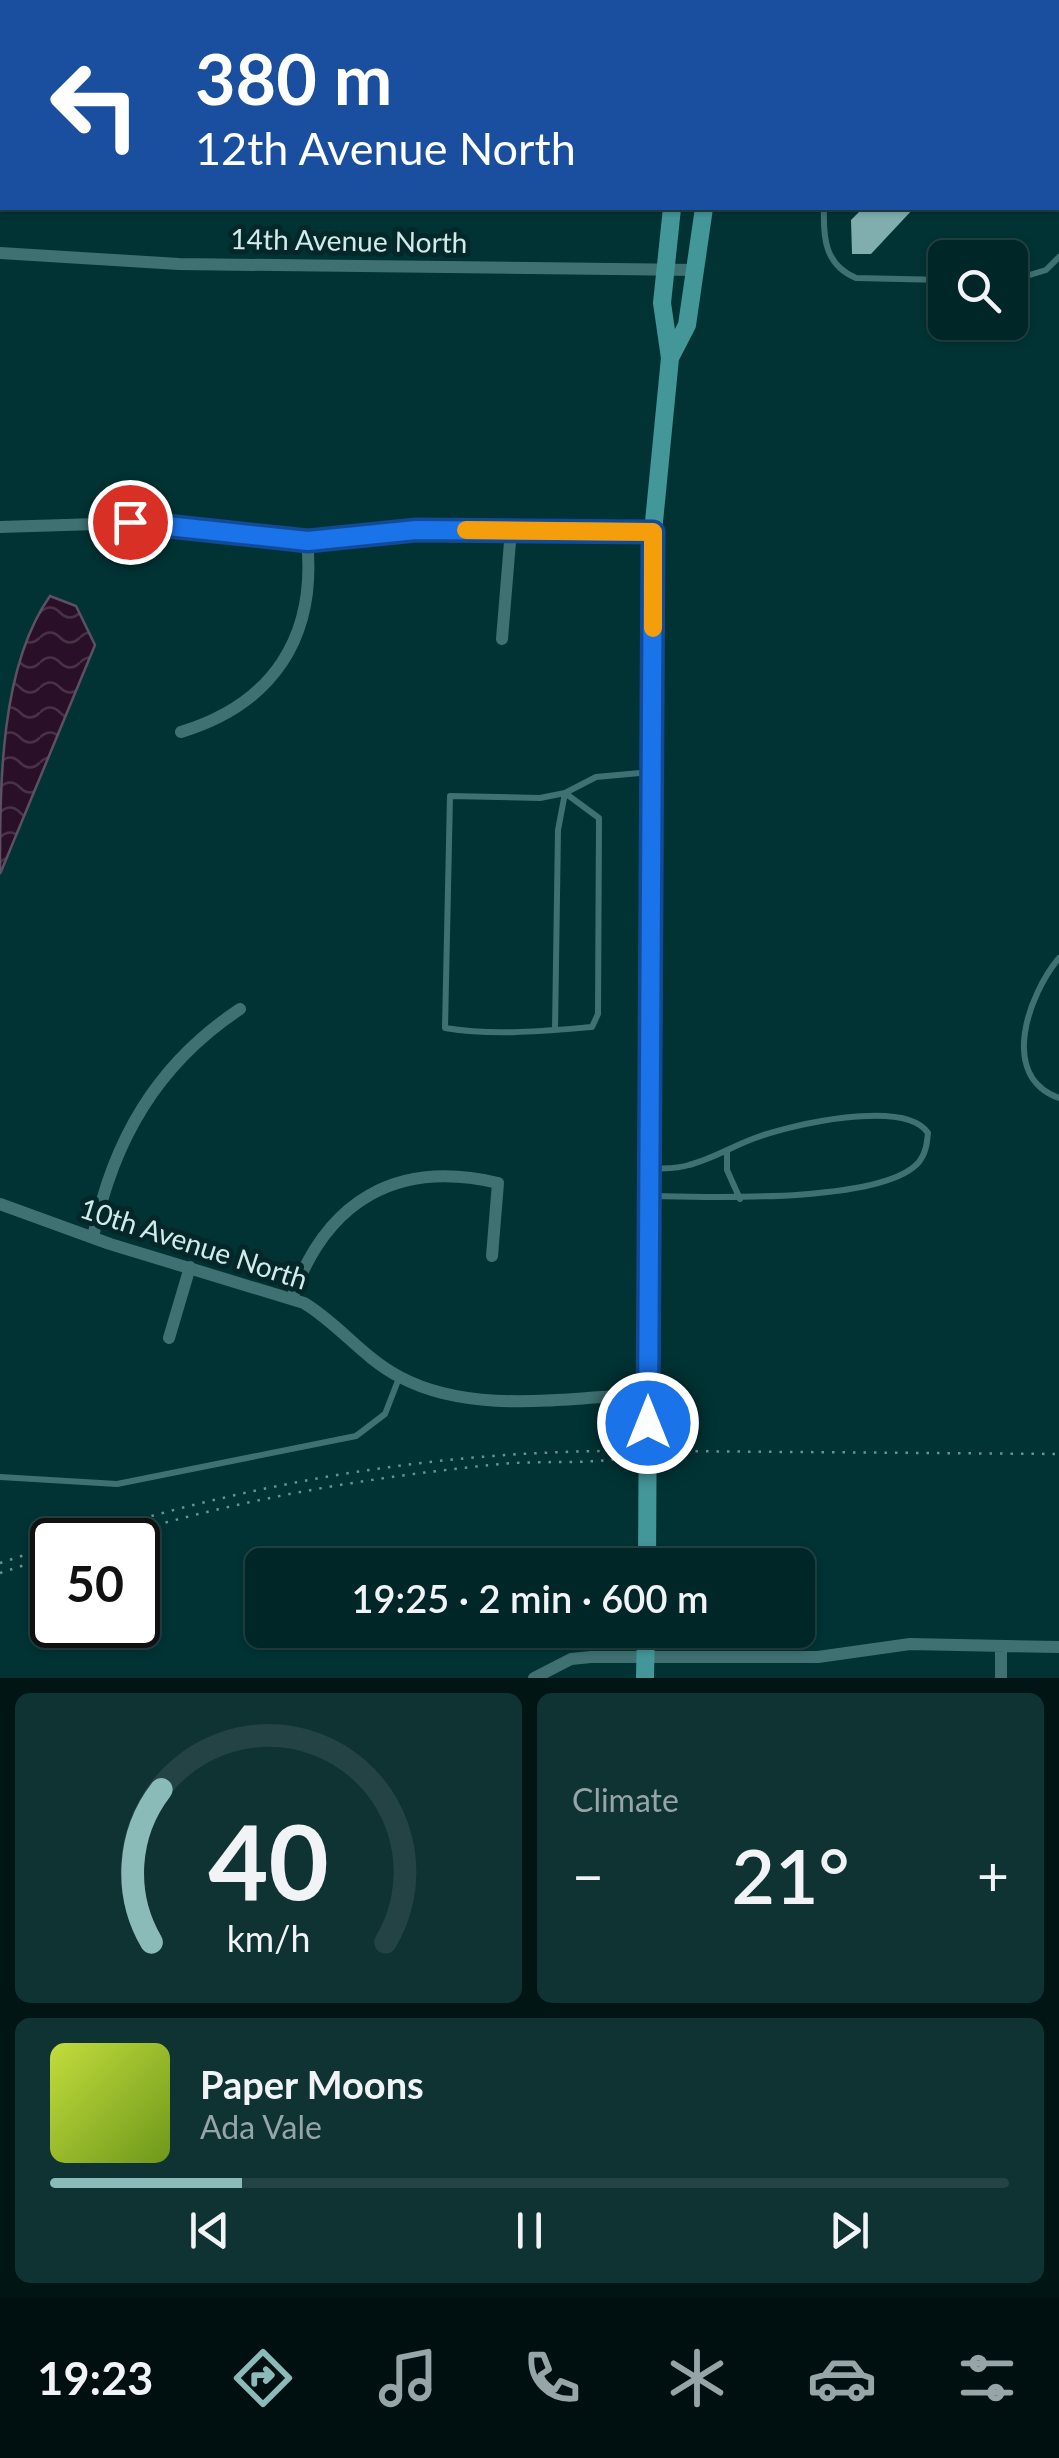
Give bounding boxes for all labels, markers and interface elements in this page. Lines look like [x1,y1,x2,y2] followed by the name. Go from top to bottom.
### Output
[195,36,392,120] text: 380 m
[30,40,160,170] icon: left
[195,121,576,175] text: 12th Avenue North
[230,221,468,259] street label: 14th Avenue North
[928,240,1028,340] map controls
[928,240,1028,340] button: search
[88,480,173,565] pin
[103,495,158,550] icon: arrive
[76,1190,312,1296] street label: 10th Avenue North
[596,1371,700,1475] position arrow
[30,1518,160,1648] speed limit sign: 50
[352,1575,708,1621] text: 19:25 · 2 min · 600 m
[572,1780,679,1819] text: Climate
[208,1797,329,1922] text: 40
[731,1830,850,1920] text: 21°
[572,1842,604,1908] text: −
[977,1842,1009,1908] text: +
[227,1917,310,1960] text: km/h
[200,2061,424,2107] text: Paper Moons
[200,2107,322,2146] text: Ada Vale
[182,2203,237,2258] icon: previous
[502,2203,557,2258] icon: pause
[822,2203,877,2258] icon: next
[228,2343,298,2413] icon: directions
[373,2343,443,2413] icon: music
[517,2343,587,2413] icon: phone
[662,2343,732,2413] icon: climate
[807,2343,877,2413] icon: car
[952,2343,1022,2413] icon: filters
[37,2351,153,2405] text: 19:23

